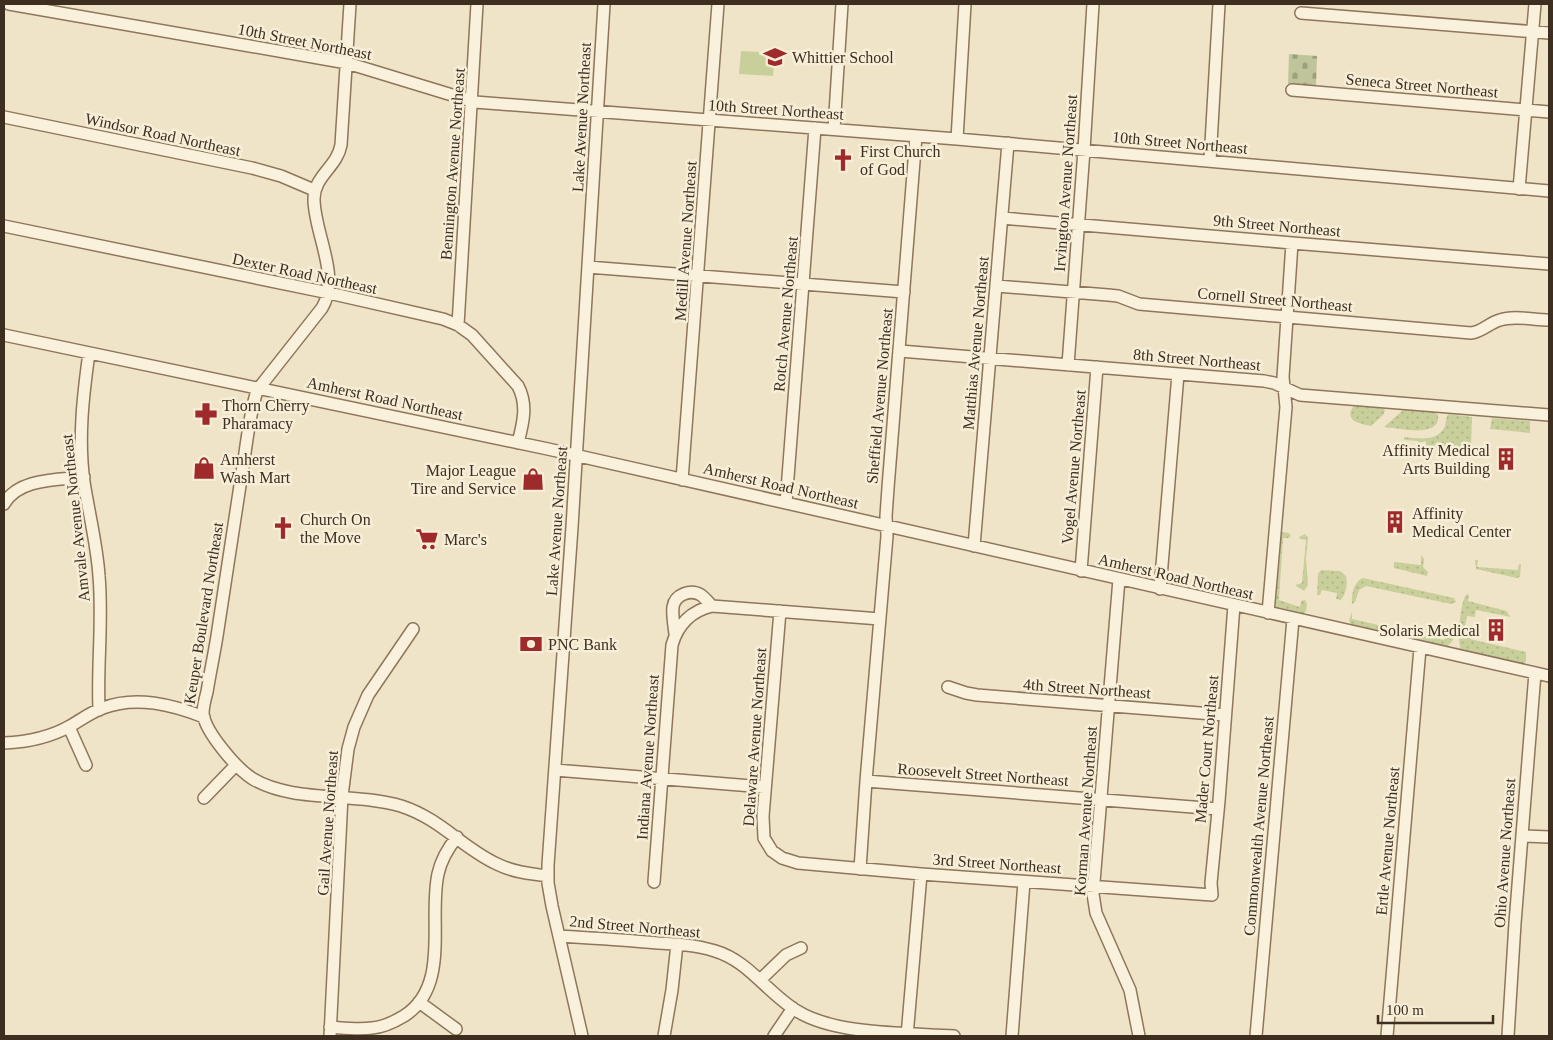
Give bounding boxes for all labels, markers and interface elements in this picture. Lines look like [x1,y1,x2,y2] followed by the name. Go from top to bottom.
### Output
[237,20,374,63] street label: 10th Street Northeast
[569,41,594,192] street label: Lake Avenue Northeast
[762,44,788,70] school or university icon: Whittier School
[792,49,894,66] place label: Whittier School
[437,67,469,261] street label: Bennington Avenue Northeast
[1345,70,1499,101] street label: Seneca Street Northeast
[1051,93,1081,272] street label: Irvington Avenue Northeast
[708,96,845,123] street label: 10th Street Northeast
[84,110,243,159] street label: Windsor Road Northeast
[1111,128,1249,157] street label: 10th Street Northeast
[860,143,940,178] place label: First Church of God
[830,147,856,173] church icon: First Church of God
[671,160,700,322] street label: Medill Avenue Northeast
[1212,211,1342,240] street label: 9th Street Northeast
[770,235,801,393] street label: Rotch Avenue Northeast
[231,250,379,297] street label: Dexter Road Northeast
[959,255,992,430] street label: Matthias Avenue Northeast
[1197,284,1354,315] street label: Cornell Street Northeast
[863,307,896,485] street label: Sheffield Avenue Northeast
[1132,345,1262,374] street label: 8th Street Northeast
[305,374,465,423] street label: Amherst Road Northeast
[1058,389,1090,545] street label: Vogel Avenue Northeast
[222,397,310,433] place label: Thorn Cherry Pharamacy
[193,401,219,427] pharmacy icon: Thorn Cherry Pharamacy
[58,433,93,603] street label: Amvale Avenue Northeast
[1382,442,1491,478] place label: Affinity Medical Arts Building
[543,445,570,596] street label: Lake Avenue Northeast
[1493,446,1519,472] building icon: Affinity Medical Arts Building
[220,451,291,486] place label: Amherst Wash Mart
[191,455,217,481] shop icon: Amherst Wash Mart
[701,459,861,512] street label: Amherst Road Northeast
[411,462,516,497] place label: Major League Tire and Service
[520,466,546,492] shop icon: Major League Tire and Service
[1412,505,1512,540] place label: Affinity Medical Center
[1382,509,1408,535] building icon: Affinity Medical Center
[300,511,371,546] place label: Church On the Move
[270,515,296,541] church icon: Church On the Move
[181,520,227,705] street label: Keuper Boulevard Northeast
[414,526,440,552] supermarket icon: Marc's
[444,531,487,548] place label: Marc's
[1096,550,1256,603] street label: Amherst Road Northeast
[1483,617,1509,643] building icon: Solaris Medical
[1379,622,1481,639] place label: Solaris Medical
[518,631,544,657] bank icon: PNC Bank
[548,636,617,653] place label: PNC Bank
[740,647,769,827] street label: Delaware Avenue Northeast
[633,673,662,840] street label: Indiana Avenue Northeast
[1192,674,1221,824] street label: Mader Court Northeast
[1023,676,1152,701] street label: 4th Street Northeast
[1240,715,1277,936] street label: Commonwealth Avenue Northeast
[1071,725,1100,897] street label: Korman Avenue Northeast
[314,749,341,896] street label: Gail Avenue Northeast
[897,760,1070,789] street label: Roosevelt Street Northeast
[1373,766,1403,916] street label: Ertle Avenue Northeast
[1491,777,1518,928] street label: Ohio Avenue Northeast
[932,851,1062,877] street label: 3rd Street Northeast
[569,912,702,941] street label: 2nd Street Northeast
[1378,992,1493,1024] scale bar
[1386,1002,1424,1018] text: 100 m

